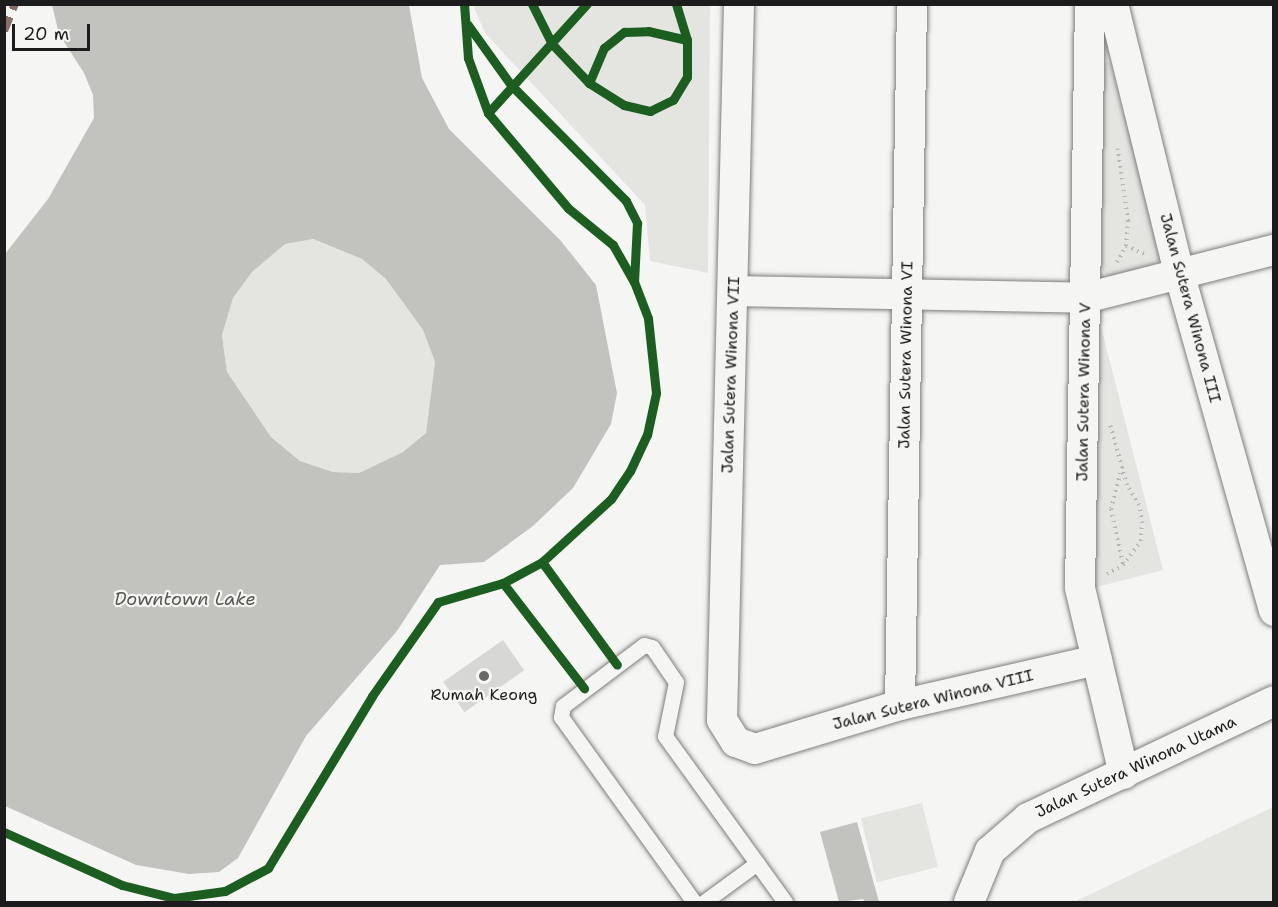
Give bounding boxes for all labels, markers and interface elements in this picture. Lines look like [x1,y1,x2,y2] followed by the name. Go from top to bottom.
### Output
[15,12,93,50] scale bar
[23,22,69,46] text: 20 m
[1155,211,1225,405] street label: Jalan Sutera Winona III
[895,261,917,449] street label: Jalan Sutera Winona VI
[718,276,744,474] street label: Jalan Sutera Winona VII
[1073,302,1095,482] street label: Jalan Sutera Winona V
[114,588,256,610] water label: Downtown Lake
[831,666,1035,734] street label: Jalan Sutera Winona VIII
[477,669,491,683] marker: Rumah Keong
[431,685,537,705] place label: Rumah Keong
[1033,712,1239,822] street label: Jalan Sutera Winona Utama

